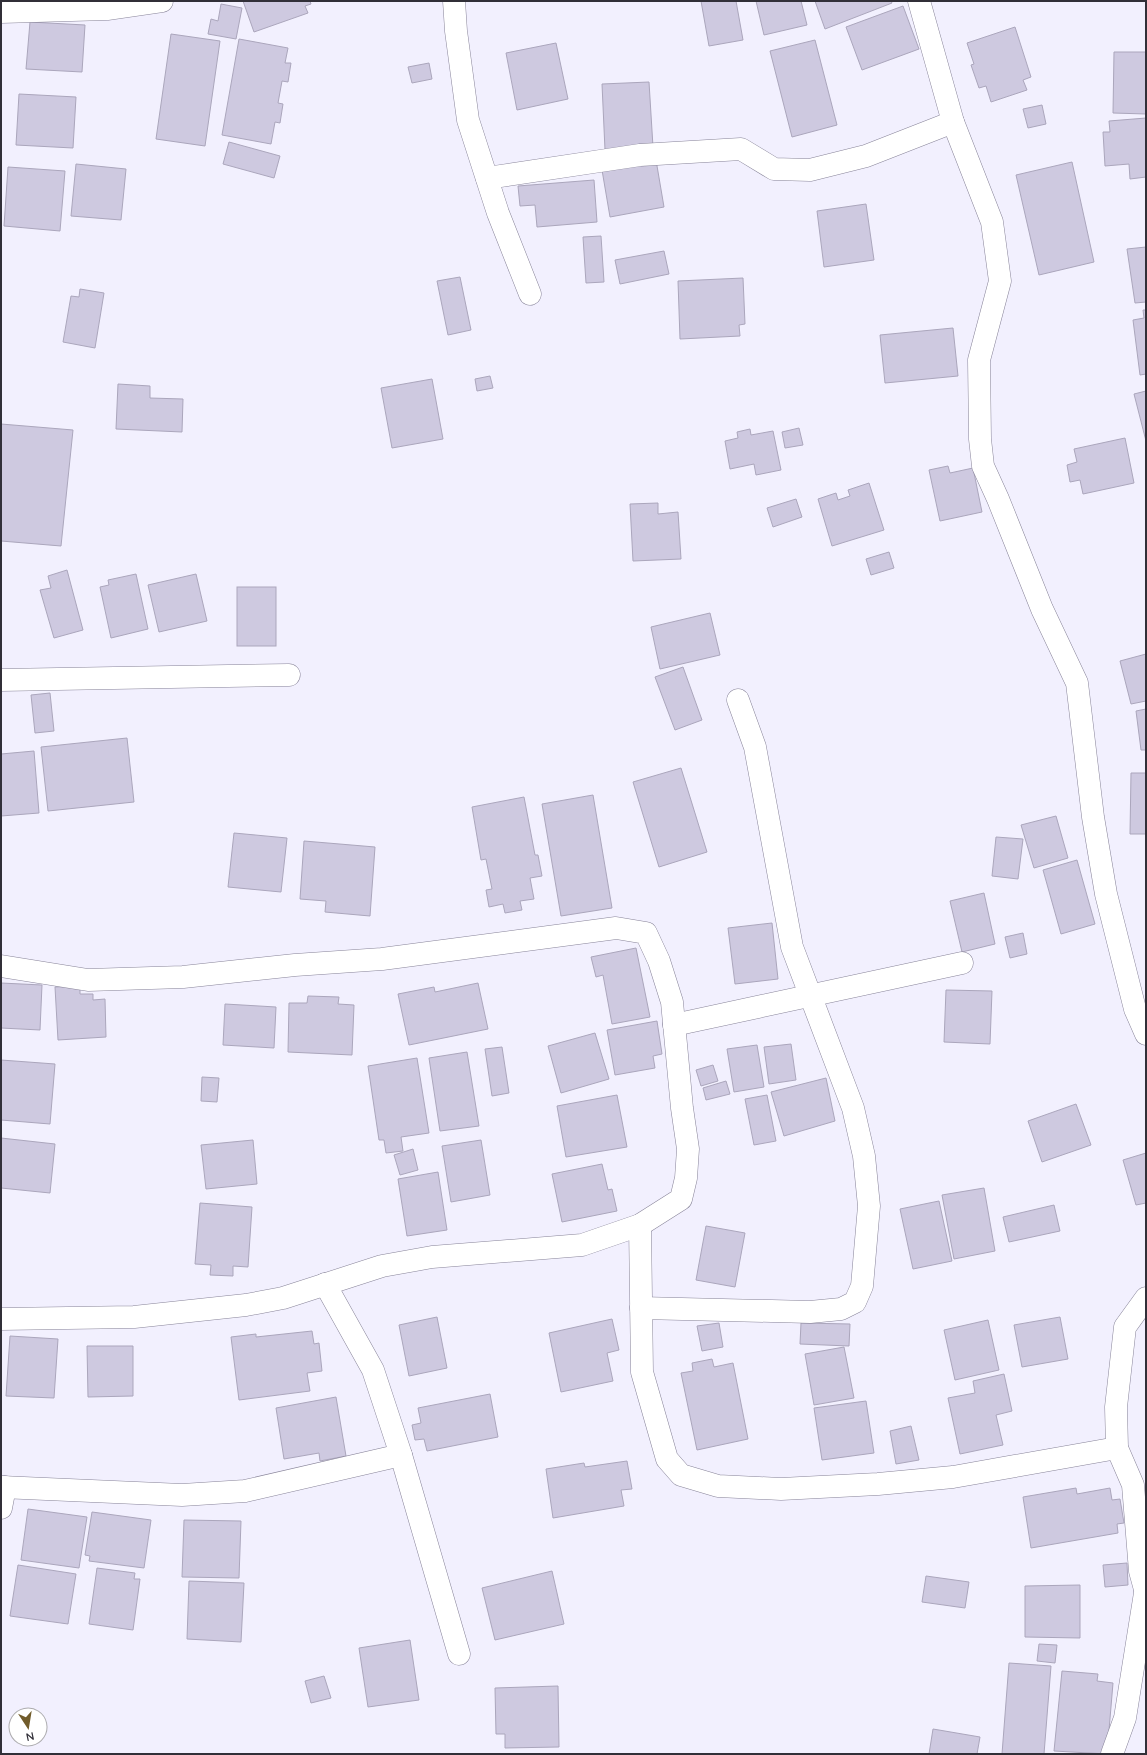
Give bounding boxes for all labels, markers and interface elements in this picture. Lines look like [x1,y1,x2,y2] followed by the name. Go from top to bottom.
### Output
[8,1707,48,1747] north arrow
[25,1729,35,1744] text: N

